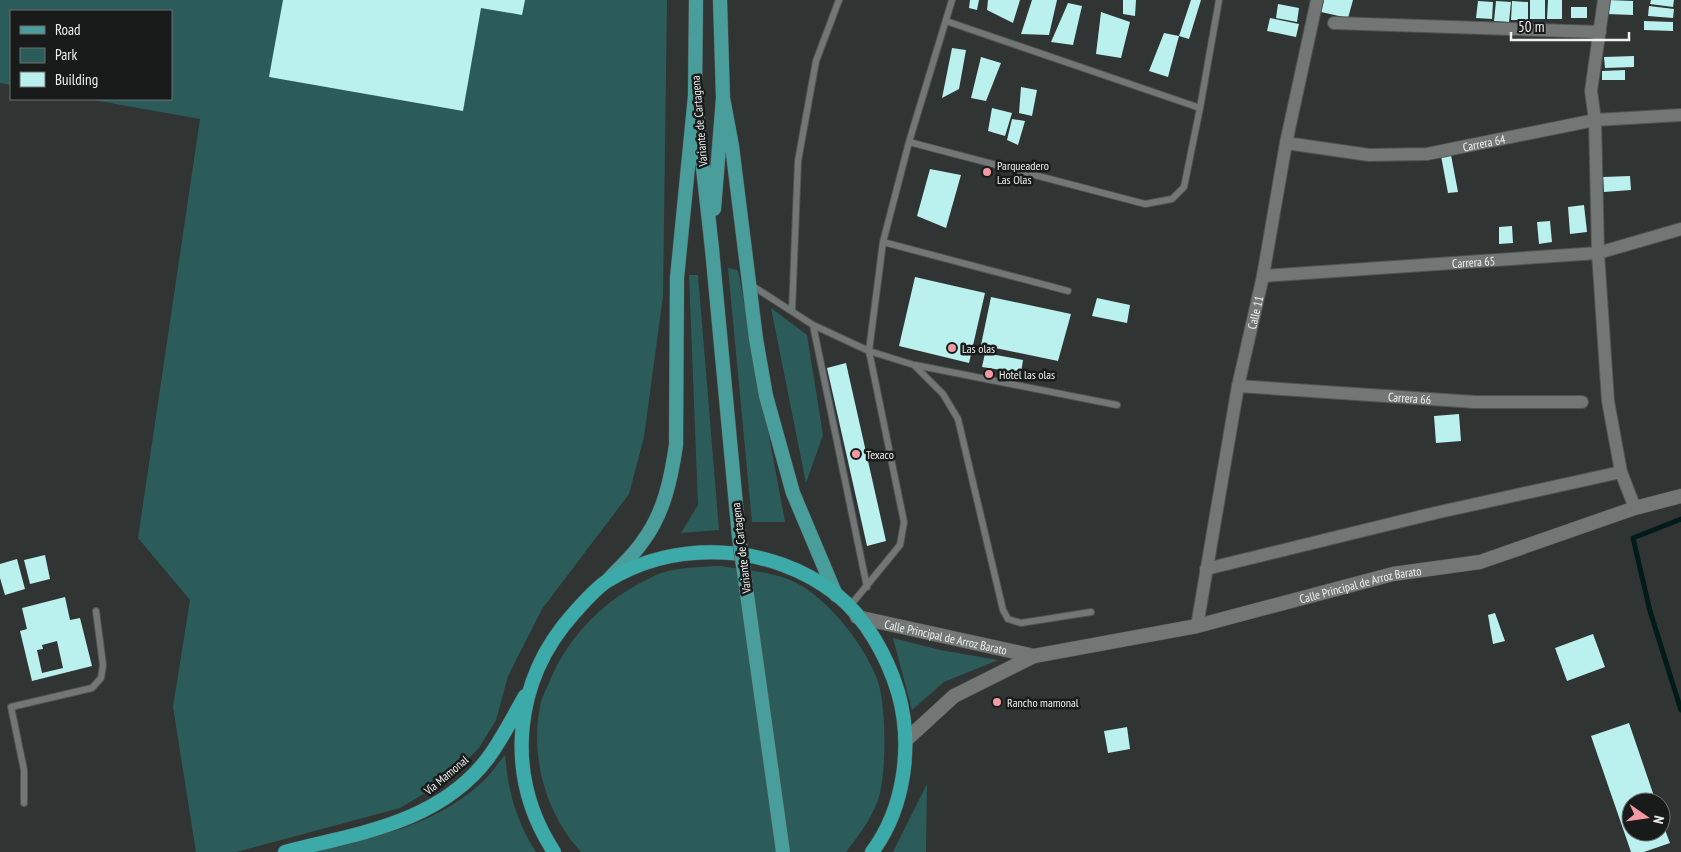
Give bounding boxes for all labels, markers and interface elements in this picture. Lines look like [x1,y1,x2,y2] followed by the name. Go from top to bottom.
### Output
[10,10,172,100] legend
[1511,10,1628,42] scale bar
[1518,17,1544,36] text: 50 m
[55,20,81,39] text: Road
[55,45,77,64] text: Park
[55,70,98,89] text: Building
[688,75,711,168] street label: Variante de Cartagena
[1461,131,1507,154] street label: Carrera 64
[997,158,1049,187] place label: Parqueadero Las Olas
[981,166,993,178] marker: Parqueadero Las Olas
[1451,253,1496,271] street label: Carrera 65
[1244,294,1266,331] street label: Calle 11
[962,341,995,356] place label: Las olas
[946,342,958,354] marker: Las olas
[999,367,1055,382] place label: Hotel las olas
[983,368,995,380] marker: Hotel las olas
[1388,389,1432,407] street label: Carrera 66
[866,447,894,462] place label: Texaco
[850,448,862,460] marker: Texaco
[728,502,754,595] street label: Variante de Cartagena
[1298,563,1422,606] street label: Calle Principal de Arroz Barato
[883,616,1009,657] street label: Calle Principal de Arroz Barato
[1007,695,1079,710] place label: Rancho mamonal
[991,696,1003,708] marker: Rancho mamonal
[420,752,471,799] street label: Vía Mamonal
[1621,792,1671,842] north arrow
[1649,814,1668,826] text: N

